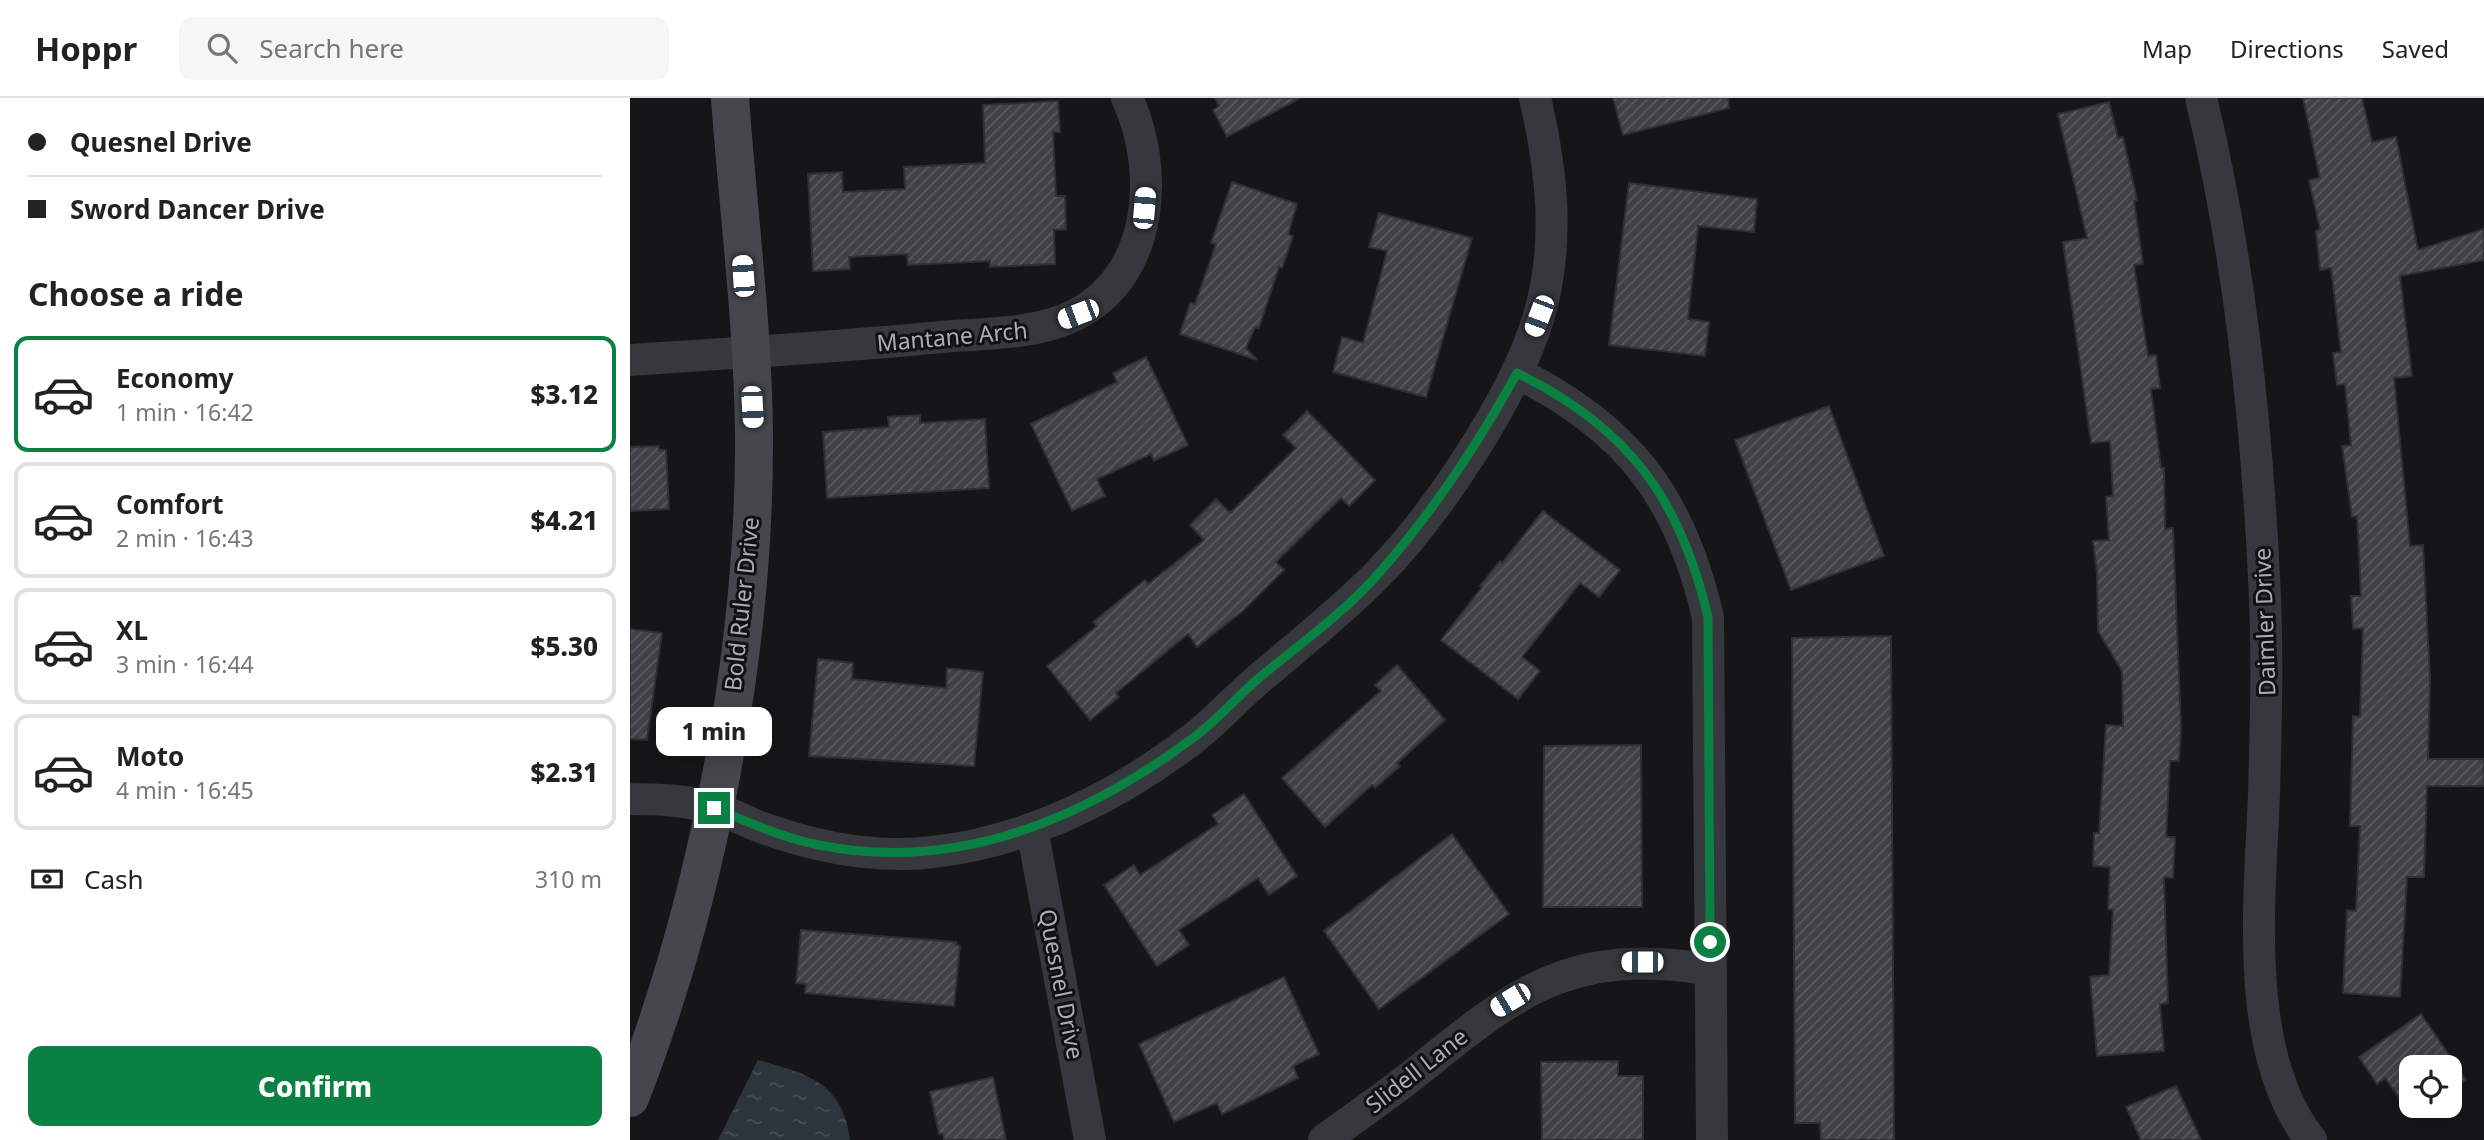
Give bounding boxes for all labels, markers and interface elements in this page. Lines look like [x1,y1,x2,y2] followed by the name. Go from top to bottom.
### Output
[179,17,669,80] search box
[35,26,137,71] text: Hoppr
[203,29,241,67] icon: search
[259,30,404,66] text: Search here
[2142,32,2192,65] text: Map
[2230,32,2344,65] text: Directions
[2382,32,2449,65] text: Saved
[70,124,252,160] text: Quesnel Drive
[1132,186,1157,230] car
[70,191,325,227] text: Sword Dancer Drive
[732,254,755,298] car
[28,272,244,315] text: Choose a ride
[1522,293,1557,339] car
[1055,297,1102,331] car
[875,313,1029,359] street label: Mantane Arch
[116,360,234,396] text: Economy
[32,363,95,426] icon: car
[531,376,598,412] text: $3.12
[741,385,764,429] car
[116,396,254,428] text: 1 min · 16:42
[116,486,224,522] text: Comfort
[32,489,95,552] icon: car
[531,502,598,538] text: $4.21
[716,515,766,693] street label: Bold Ruler Drive
[116,522,254,554] text: 2 min · 16:43
[2245,547,2283,697] street label: Daimler Drive
[116,612,148,648] text: XL
[32,615,95,678] icon: car
[531,628,598,664] text: $5.30
[116,648,254,680] text: 3 min · 16:44
[656,706,772,756] callout: 1 min
[682,715,746,747] text: 1 min
[116,738,184,774] text: Moto
[32,741,95,804] icon: car
[531,754,598,790] text: $2.31
[116,774,254,806] text: 4 min · 16:45
[698,792,730,824] route end
[28,860,66,898] icon: cash
[84,861,144,897] text: Cash
[535,863,602,895] text: 310 m
[1032,906,1092,1062] street label: Quesnel Drive
[1694,926,1726,958] route start
[1622,952,1664,973] car
[1487,980,1534,1020] car
[1358,1020,1474,1120] street label: Slidell Lane
[28,1046,602,1126] button: Confirm
[2399,1055,2462,1118] map controls
[2399,1055,2462,1118] button: locate

